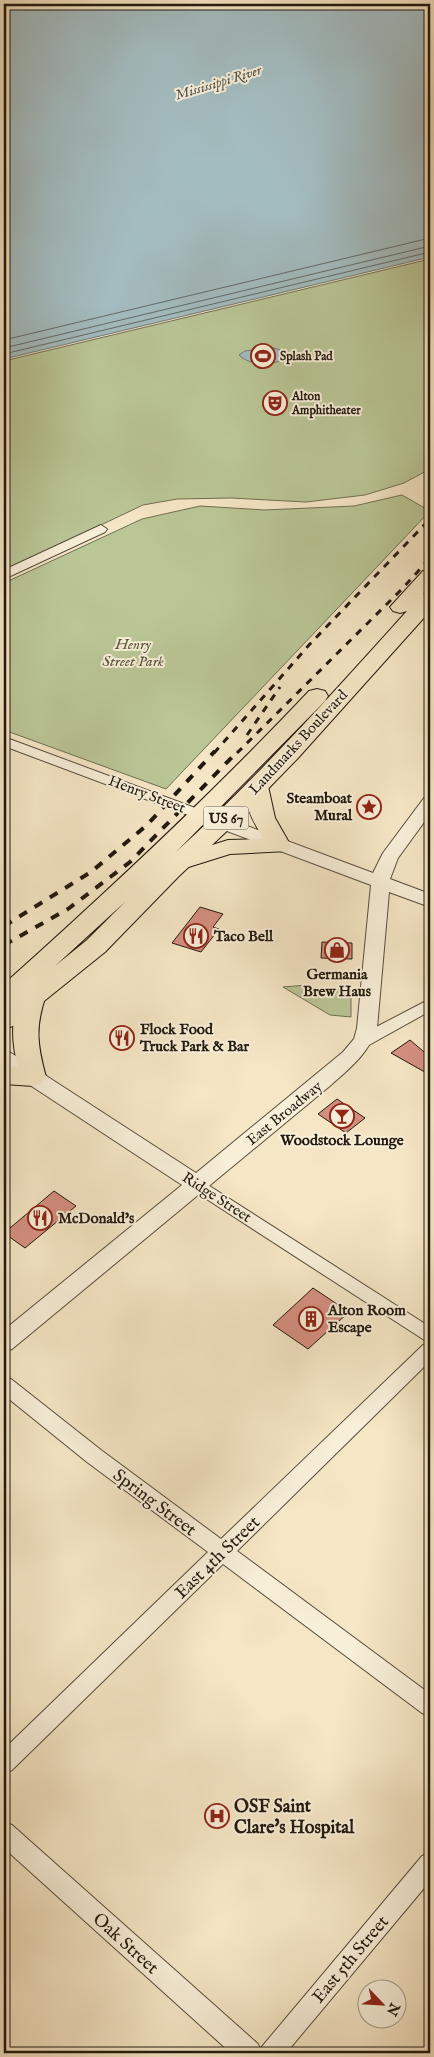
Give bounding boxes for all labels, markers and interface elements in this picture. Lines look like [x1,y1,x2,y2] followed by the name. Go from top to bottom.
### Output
[173,61,265,105] water label: Mississippi River
[250,343,276,369] sports icon: Splash Pad
[280,349,333,365] place label: Splash Pad
[291,389,361,419] place label: Alton Amphitheater
[262,390,288,416] theatre icon: Alton Amphitheater
[102,635,164,671] park label: Henry Street Park
[245,685,353,799] street label: Landmarks Boulevard
[106,771,188,818] street label: Henry Street
[287,789,353,825] place label: Steamboat Mural
[356,794,382,820] place icon: Steamboat Mural
[204,806,248,830] road number: US 67
[183,923,209,949] restaurant icon: Taco Bell
[213,927,274,946] place label: Taco Bell
[324,937,350,963] shop icon: Germania Brew Haus
[303,965,372,1001] place label: Germania Brew Haus
[139,1020,250,1056] place label: Flock Food Truck Park & Bar
[109,1025,135,1051] restaurant icon: Flock Food Truck Park & Bar
[243,1077,327,1150] street label: East Broadway
[329,1103,355,1129] bar icon: Woodstock Lounge
[279,1131,404,1150] place label: Woodstock Lounge
[178,1168,255,1227] street label: Ridge Street
[27,1205,53,1231] restaurant icon: McDonald's
[58,1209,135,1228] place label: McDonald's
[327,1301,406,1337] place label: Alton Room Escape
[298,1306,324,1332] building icon: Alton Room Escape
[108,1464,200,1542] street label: Spring Street
[171,1512,266,1605] street label: East 4th Street
[234,1796,355,1840] place label: OSF Saint Clare's Hospital
[204,1803,230,1829] hospital icon: OSF Saint Clare's Hospital
[87,1908,163,1980] street label: Oak Street
[308,1911,395,2009] street label: East 5th Street
[356,1980,406,2030] north arrow
[382,1999,404,2018] text: N

